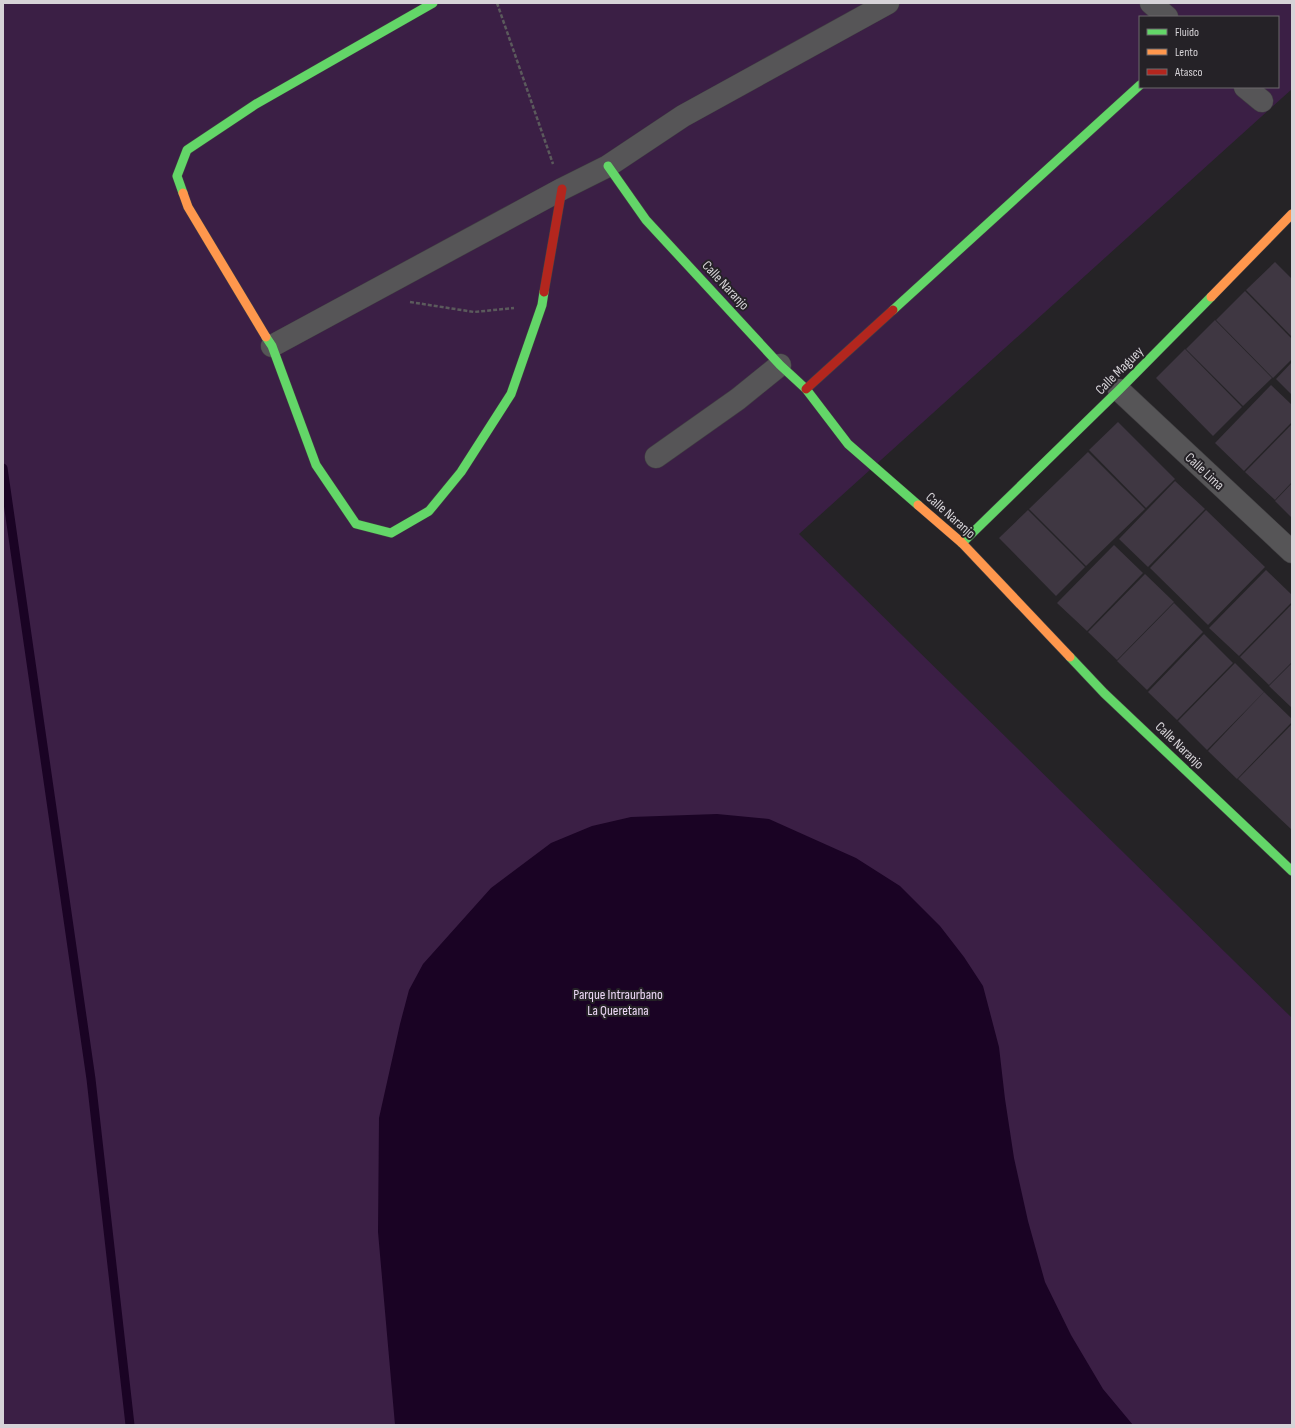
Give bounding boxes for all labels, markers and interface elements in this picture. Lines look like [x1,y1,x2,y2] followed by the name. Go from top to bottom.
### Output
[1139,16,1279,88] legend
[1175,25,1199,40] text: Fluido
[1175,45,1198,60] text: Lento
[1174,65,1202,80] text: Atasco
[699,257,753,314] street label: Calle Naranjo
[1092,342,1147,398] street label: Calle Maguey
[1182,449,1228,494] street label: Calle Lima
[922,489,979,542] street label: Calle Naranjo
[1152,718,1208,773] street label: Calle Naranjo
[573,986,663,1019] park label: Parque Intraurbano La Queretana

